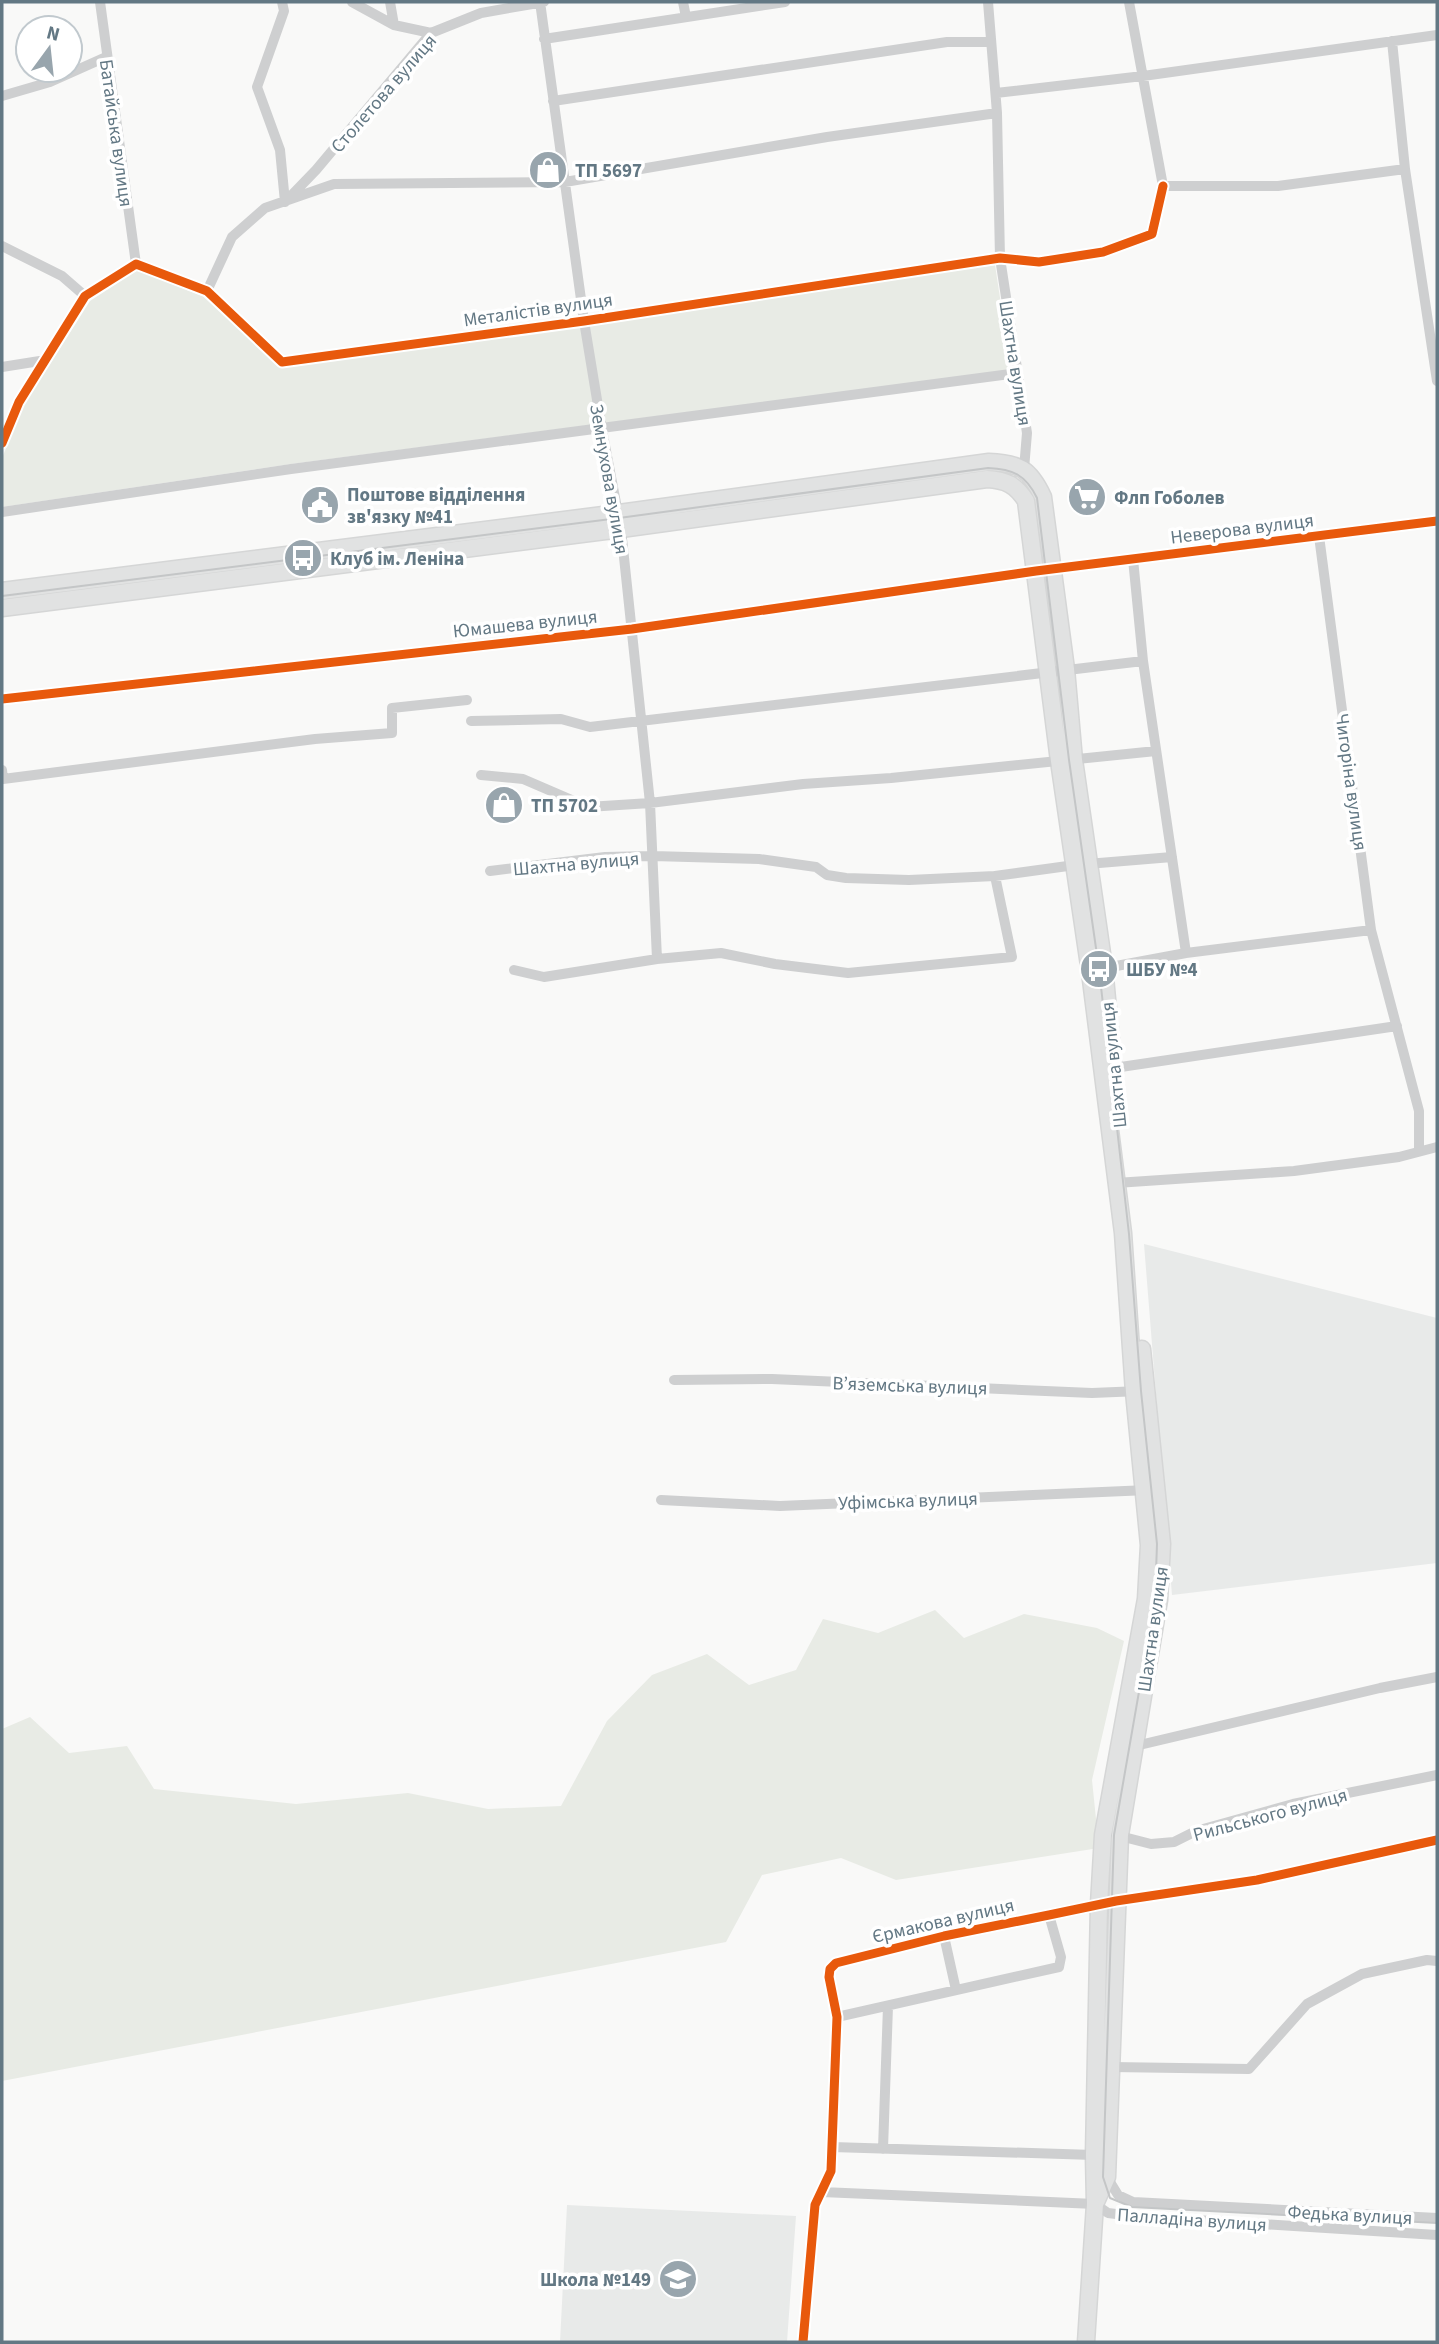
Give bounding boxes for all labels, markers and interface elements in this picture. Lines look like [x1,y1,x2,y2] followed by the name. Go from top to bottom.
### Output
[14,14,84,84] north arrow
[43,19,63,49] text: N
[325,29,443,159] street label: Столетова вулиця
[92,58,139,209] street label: Батайська вулиця
[527,149,569,191] shop icon: ТП 5697
[575,158,642,185] place label: ТП 5697
[462,287,615,334] street label: Металістів вулиця
[991,299,1038,428] street label: Шахтна вулиця
[582,402,635,557] street label: Земнухова вулиця
[1066,476,1108,518] supermarket icon: Флп Гоболев
[347,482,525,531] place label: Поштове відділення зв'язку №41
[299,484,341,526] public building icon: Поштове відділення зв'язку №41
[1114,485,1225,512] place label: Флп Гоболев
[1169,507,1315,552] street label: Неверова вулиця
[282,537,324,579] bus stop icon: Клуб ім. Леніна
[330,546,464,573] place label: Клуб ім. Леніна
[452,603,599,646] street label: Юмашева вулиця
[1328,712,1374,853] street label: Чигоріна вулиця
[483,784,525,826] shop icon: ТП 5702
[531,793,598,820] place label: ТП 5702
[512,846,640,883] street label: Шахтна вулиця
[1078,948,1120,990] bus stop icon: ШБУ №4
[1126,957,1198,984] place label: ШБУ №4
[1094,1000,1135,1129] street label: Шахтна вулиця
[832,1370,988,1403] street label: В’яземська вулиця
[838,1486,978,1517] street label: Уфімська вулиця
[1131,1565,1176,1694] street label: Шахтна вулиця
[1190,1782,1351,1849] street label: Рильського вулиця
[870,1892,1017,1951] street label: Єрмакова вулиця
[1287,2199,1413,2232] street label: Федька вулиця
[1116,2202,1268,2239] street label: Палладіна вулиця
[657,2258,699,2300] school or university icon: Школа №149
[540,2267,651,2294] place label: Школа №149

